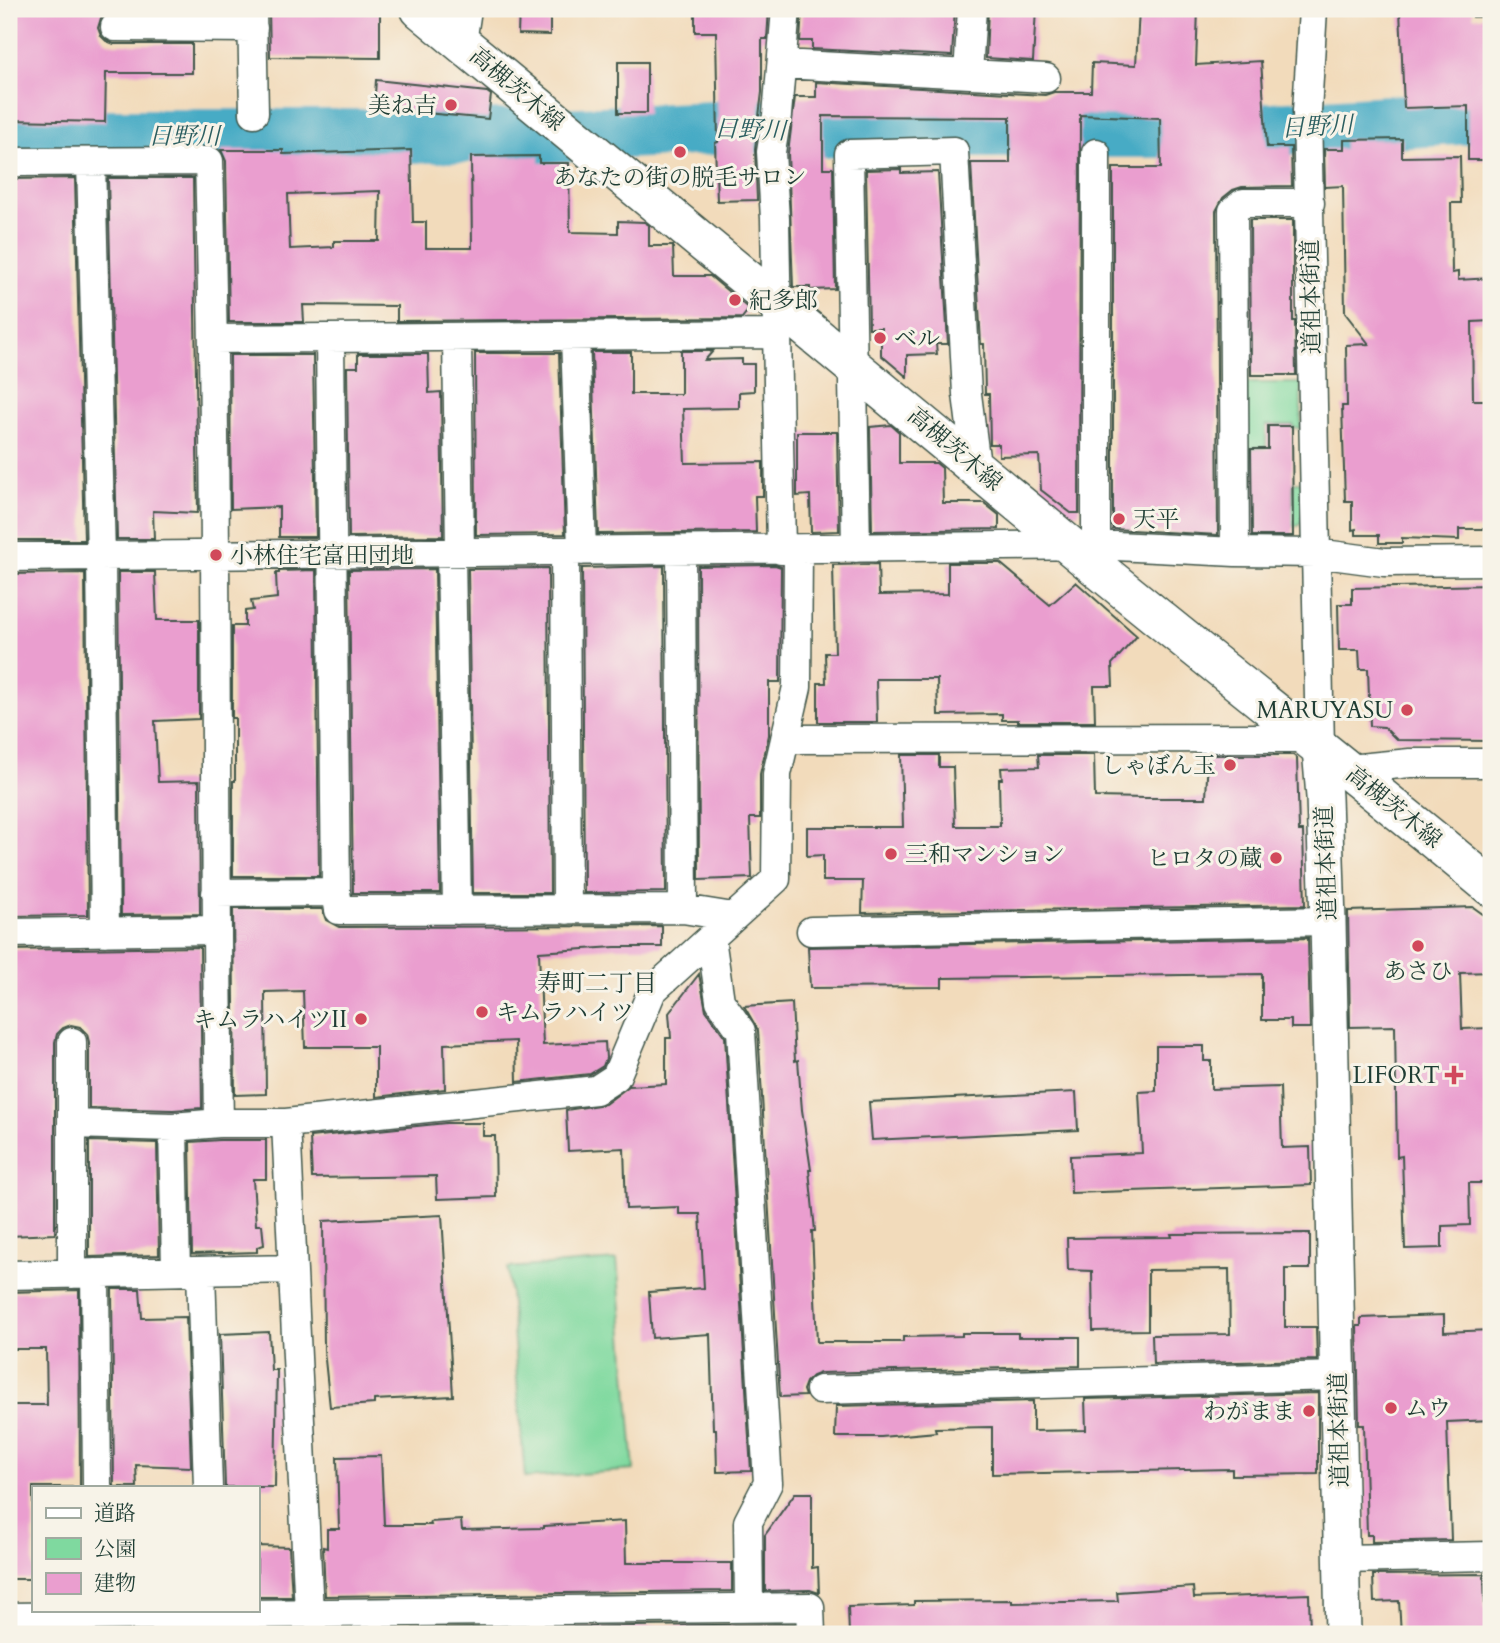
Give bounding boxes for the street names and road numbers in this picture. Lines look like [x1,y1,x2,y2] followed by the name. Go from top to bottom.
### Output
[463,40,571,138] street label: 高槻茨木線
[1294,239,1328,355] street label: 道祖本街道
[901,400,1009,498] street label: 高槻茨木線
[1340,759,1448,855] street label: 高槻茨木線
[1309,805,1343,921] street label: 道祖本街道
[1322,1372,1356,1488] street label: 道祖本街道

